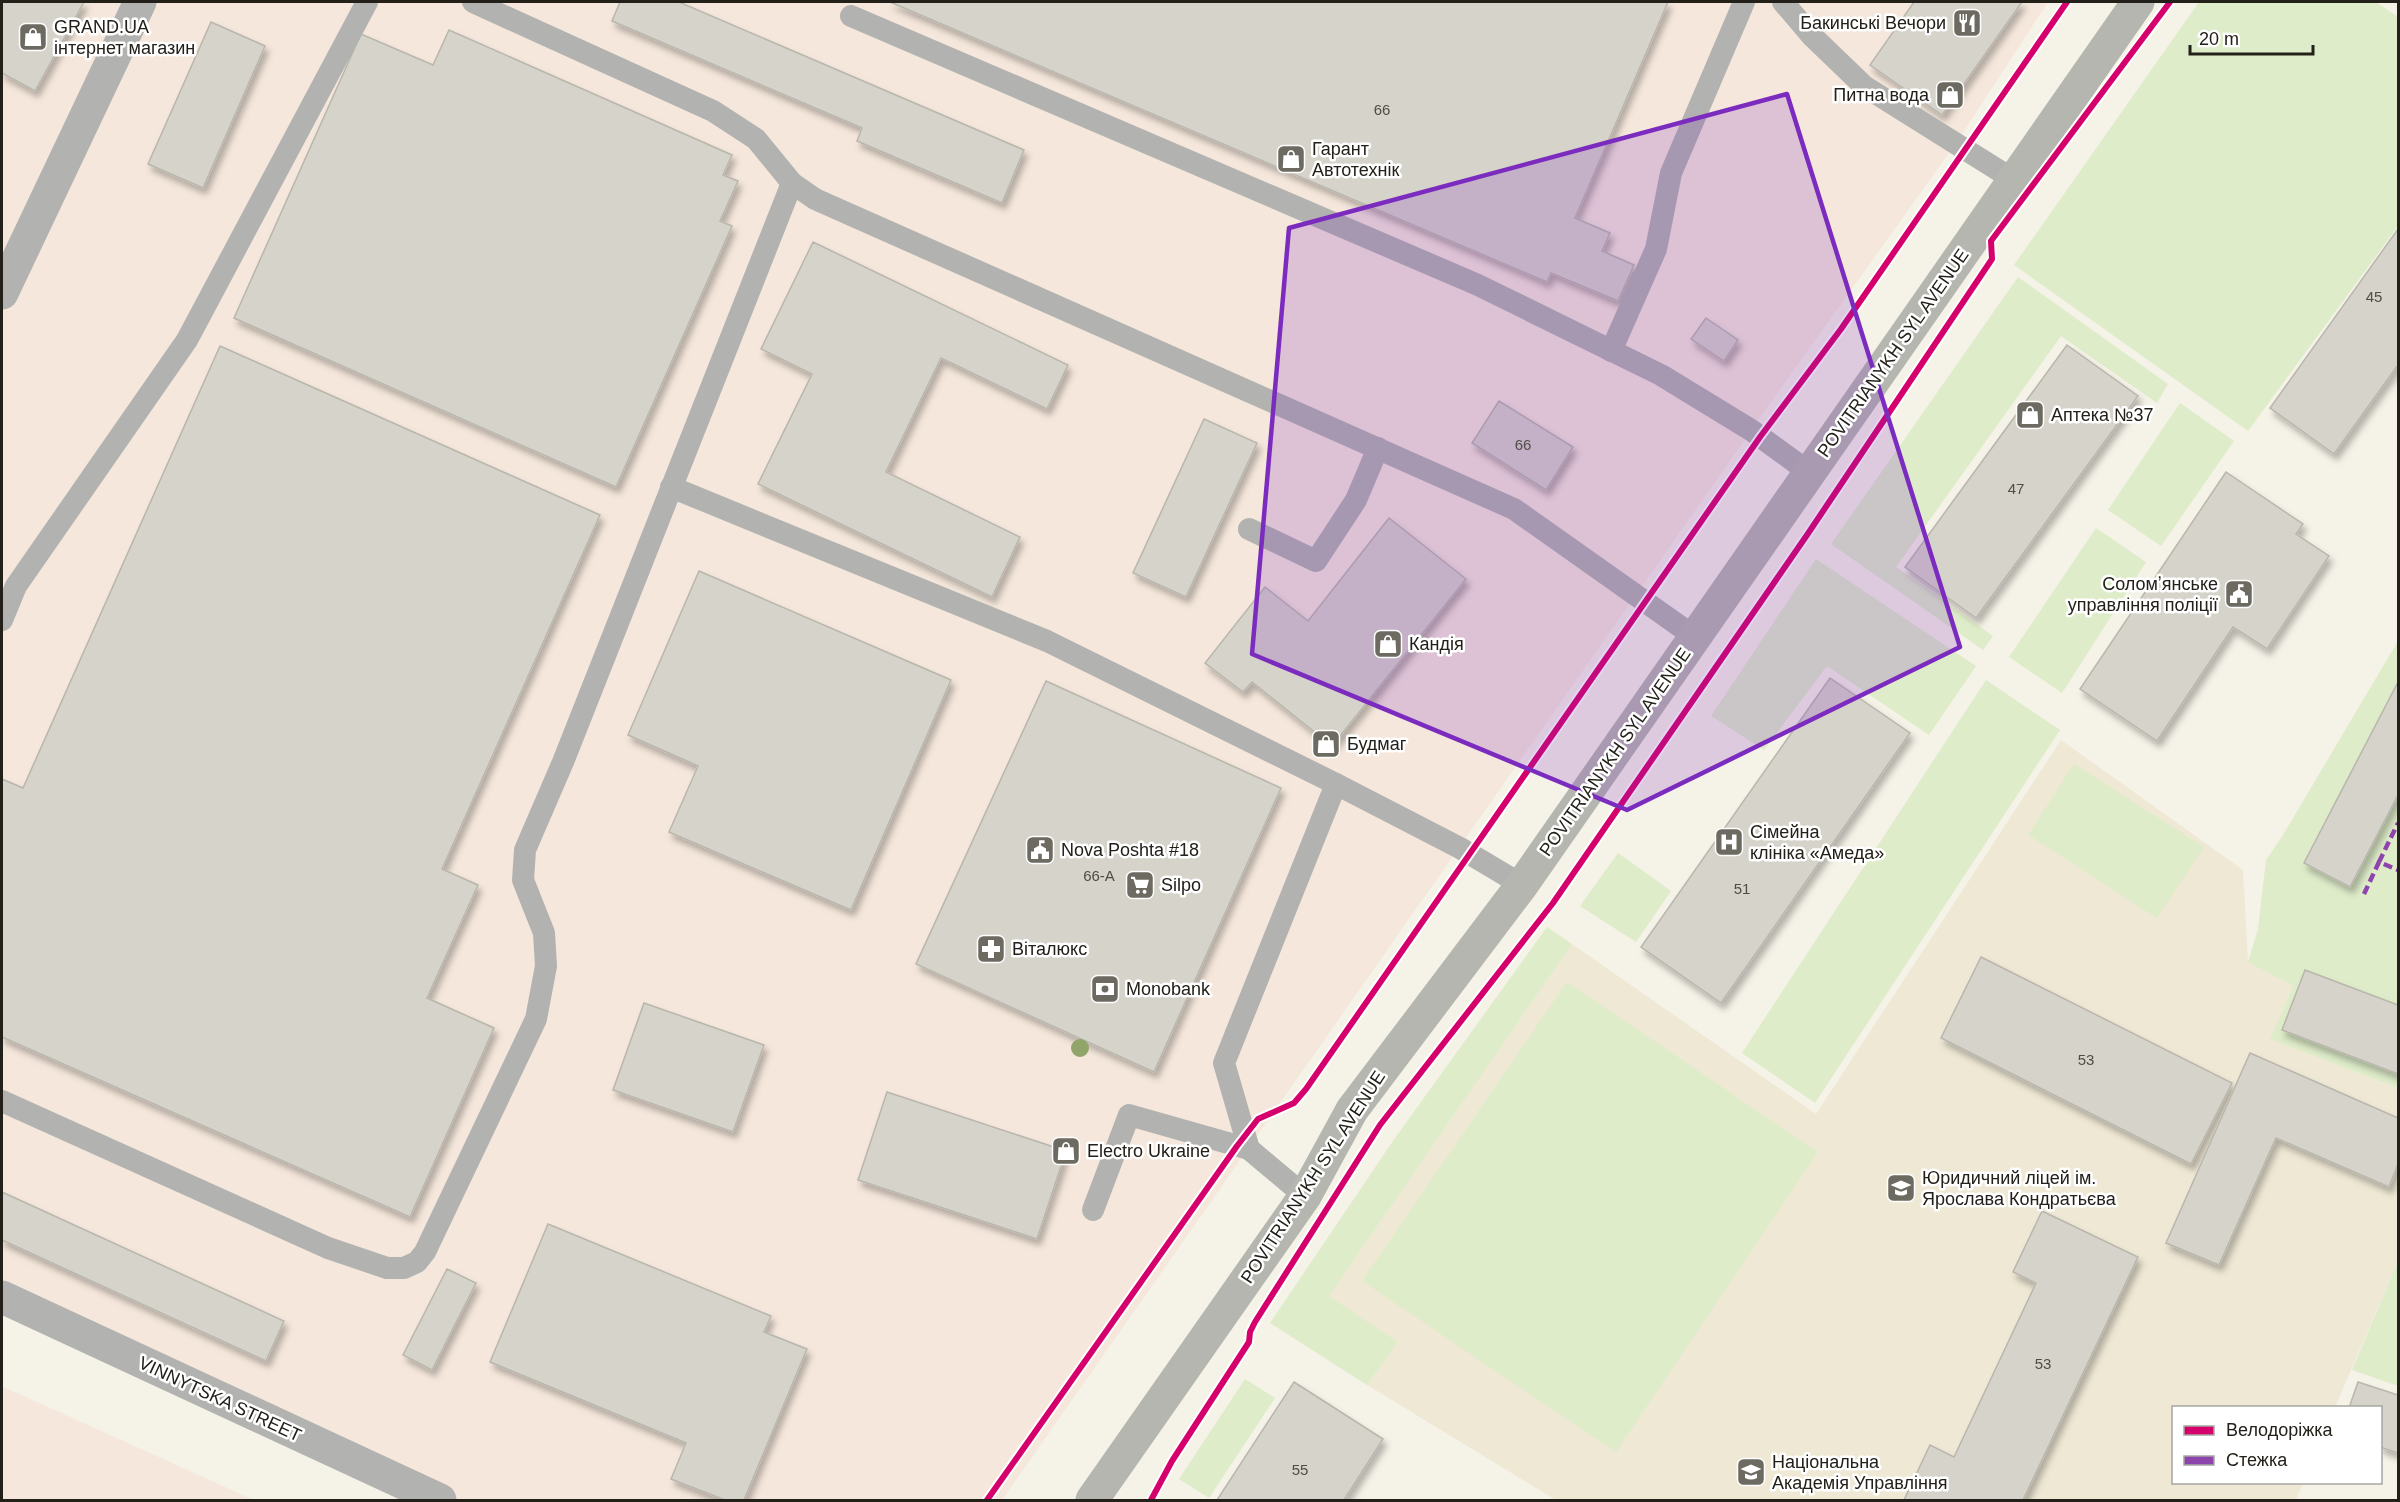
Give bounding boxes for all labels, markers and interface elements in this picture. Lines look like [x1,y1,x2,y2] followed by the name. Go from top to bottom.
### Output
[1951,7,1983,39] restaurant icon: Бакинські Вечори
[1800,13,1946,33] place label: Бакинські Вечори
[54,17,195,58] place label: GRAND.UA інтернет магазин
[2190,18,2313,56] scale bar
[17,21,49,53] shop icon: GRAND.UA інтернет магазин
[2199,29,2239,49] text: 20 m
[1934,79,1966,111] shop icon: Питна вода
[1833,85,1930,105] place label: Питна вода
[1374,101,1390,118] house number: 66
[1312,139,1399,180] place label: Гарант Автотехнік
[1275,143,1307,175] shop icon: Гарант Автотехнік
[1813,245,1973,461] street label: POVITRIANYKH SYL AVENUE
[2366,288,2382,305] house number: 45
[2014,399,2046,431] shop icon: Аптека №37
[2051,405,2153,425] place label: Аптека №37
[1515,436,1531,453] house number: 66
[2008,480,2024,497] house number: 47
[2068,574,2218,615] place label: Соломʼянське управління поліції
[2223,578,2255,610] public building icon: Соломʼянське управління поліції
[1372,628,1404,660] shop icon: Кандія
[1409,634,1464,654] place label: Кандія
[1535,644,1695,860] street label: POVITRIANYKH SYL AVENUE
[1310,728,1342,760] shop icon: Будмаг
[1347,734,1407,754] place label: Будмаг
[1750,822,1884,863] place label: Сімейна клініка «Амеда»
[1713,826,1745,858] hospital icon: Сімейна клініка «Амеда»
[1024,834,1056,866] public building icon: Nova Poshta #18
[1061,840,1199,860] place label: Nova Poshta #18
[1083,867,1115,884] house number: 66-А
[1124,869,1156,901] supermarket icon: Silpo
[1161,875,1201,895] place label: Silpo
[1734,880,1750,897] house number: 51
[975,933,1007,965] pharmacy icon: Віталюкс
[1012,939,1087,959] place label: Віталюкс
[1089,973,1121,1005] bank icon: Monobank
[1126,979,1211,999] place label: Monobank
[2078,1051,2094,1068] house number: 53
[1237,1067,1389,1287] street label: POVITRIANYKH SYL AVENUE
[1050,1135,1082,1167] shop icon: Electro Ukraine
[1087,1141,1210,1161] place label: Electro Ukraine
[1922,1168,2117,1209] place label: Юридичний ліцей ім. Ярослава Кондратьєва
[1885,1172,1917,1204] school or university icon: Юридичний ліцей ім. Ярослава Кондратьєва
[136,1353,304,1445] street label: VINNYTSKA STREET
[2035,1355,2051,1372] house number: 53
[2172,1406,2382,1484] legend
[2226,1420,2334,1440] text: Велодоріжка
[2226,1450,2288,1470] text: Стежка
[1772,1452,1948,1493] place label: Національна Академія Управління
[1735,1456,1767,1488] school or university icon: Національна Академія Управління
[1292,1461,1308,1478] house number: 55

